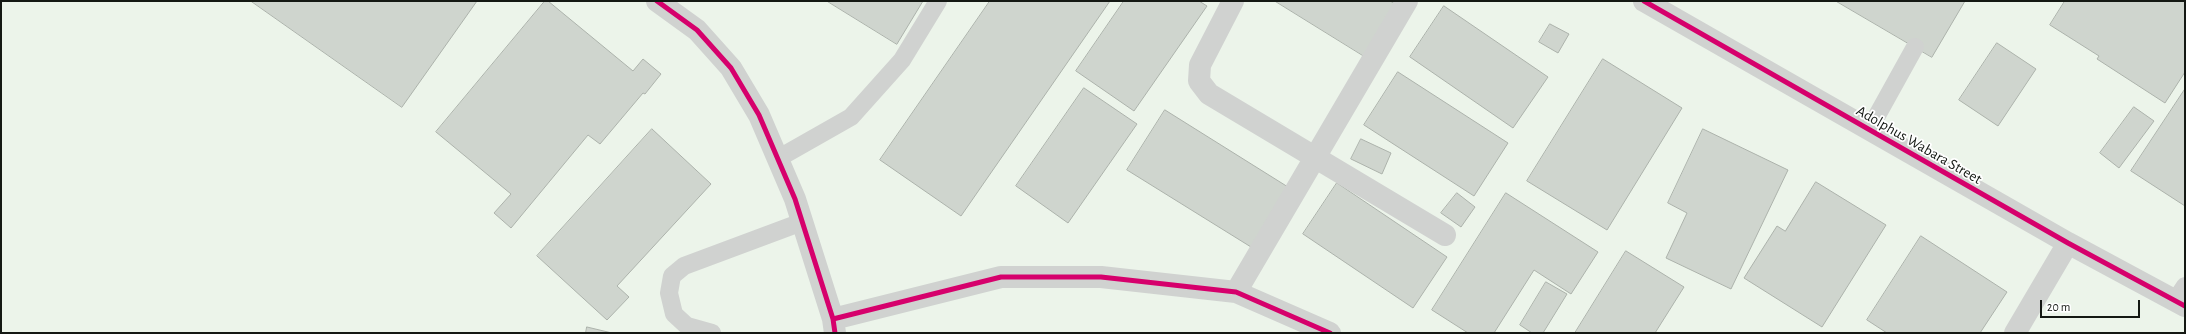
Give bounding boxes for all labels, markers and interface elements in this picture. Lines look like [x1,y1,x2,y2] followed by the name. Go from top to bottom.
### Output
[1853,102,1985,188] street label: Adolphus Wabara Street
[2042,292,2142,318] scale bar
[2047,301,2070,313] text: 20 m

